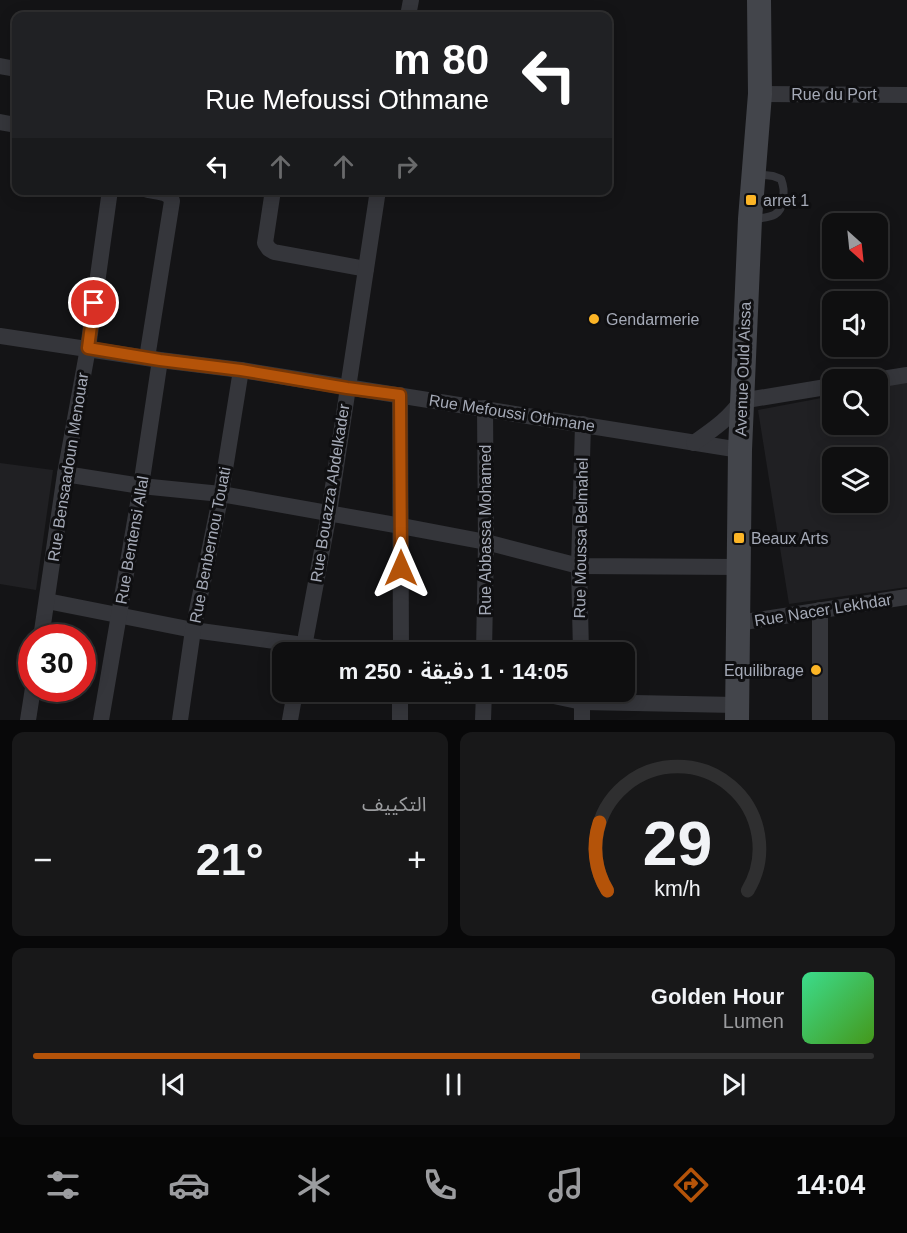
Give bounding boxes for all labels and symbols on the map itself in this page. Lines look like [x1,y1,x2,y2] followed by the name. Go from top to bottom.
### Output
[791,86,877,103] street label: Rue du Port
[763,192,809,209] place label: arret 1
[744,193,758,207] marker: arret 1
[822,213,888,279] north arrow
[68,277,119,328] pin
[732,301,754,437] street label: Avenue Ould Aissa
[606,311,699,328] place label: Gendarmerie
[587,312,601,326] marker: Gendarmerie
[45,371,91,563] street label: Rue Bensaadoun Menouar
[428,391,596,435] street label: Rue Mefoussi Othmane
[307,402,353,584] street label: Rue Bouazza Abdelkader
[477,445,494,615] street label: Rue Abbassa Mohamed
[571,457,591,619] street label: Rue Moussa Belmahel
[186,465,234,625] street label: Rue Benbernou Touati
[112,475,152,605] street label: Rue Bentensi Allal
[751,530,828,547] place label: Beaux Arts
[732,531,746,545] marker: Beaux Arts
[369,536,433,600] position arrow
[753,591,894,629] street label: Rue Nacer Lekhdar
[18,624,96,702] speed limit sign: 30
[724,662,804,679] place label: Equilibrage
[809,663,823,677] marker: Equilibrage

